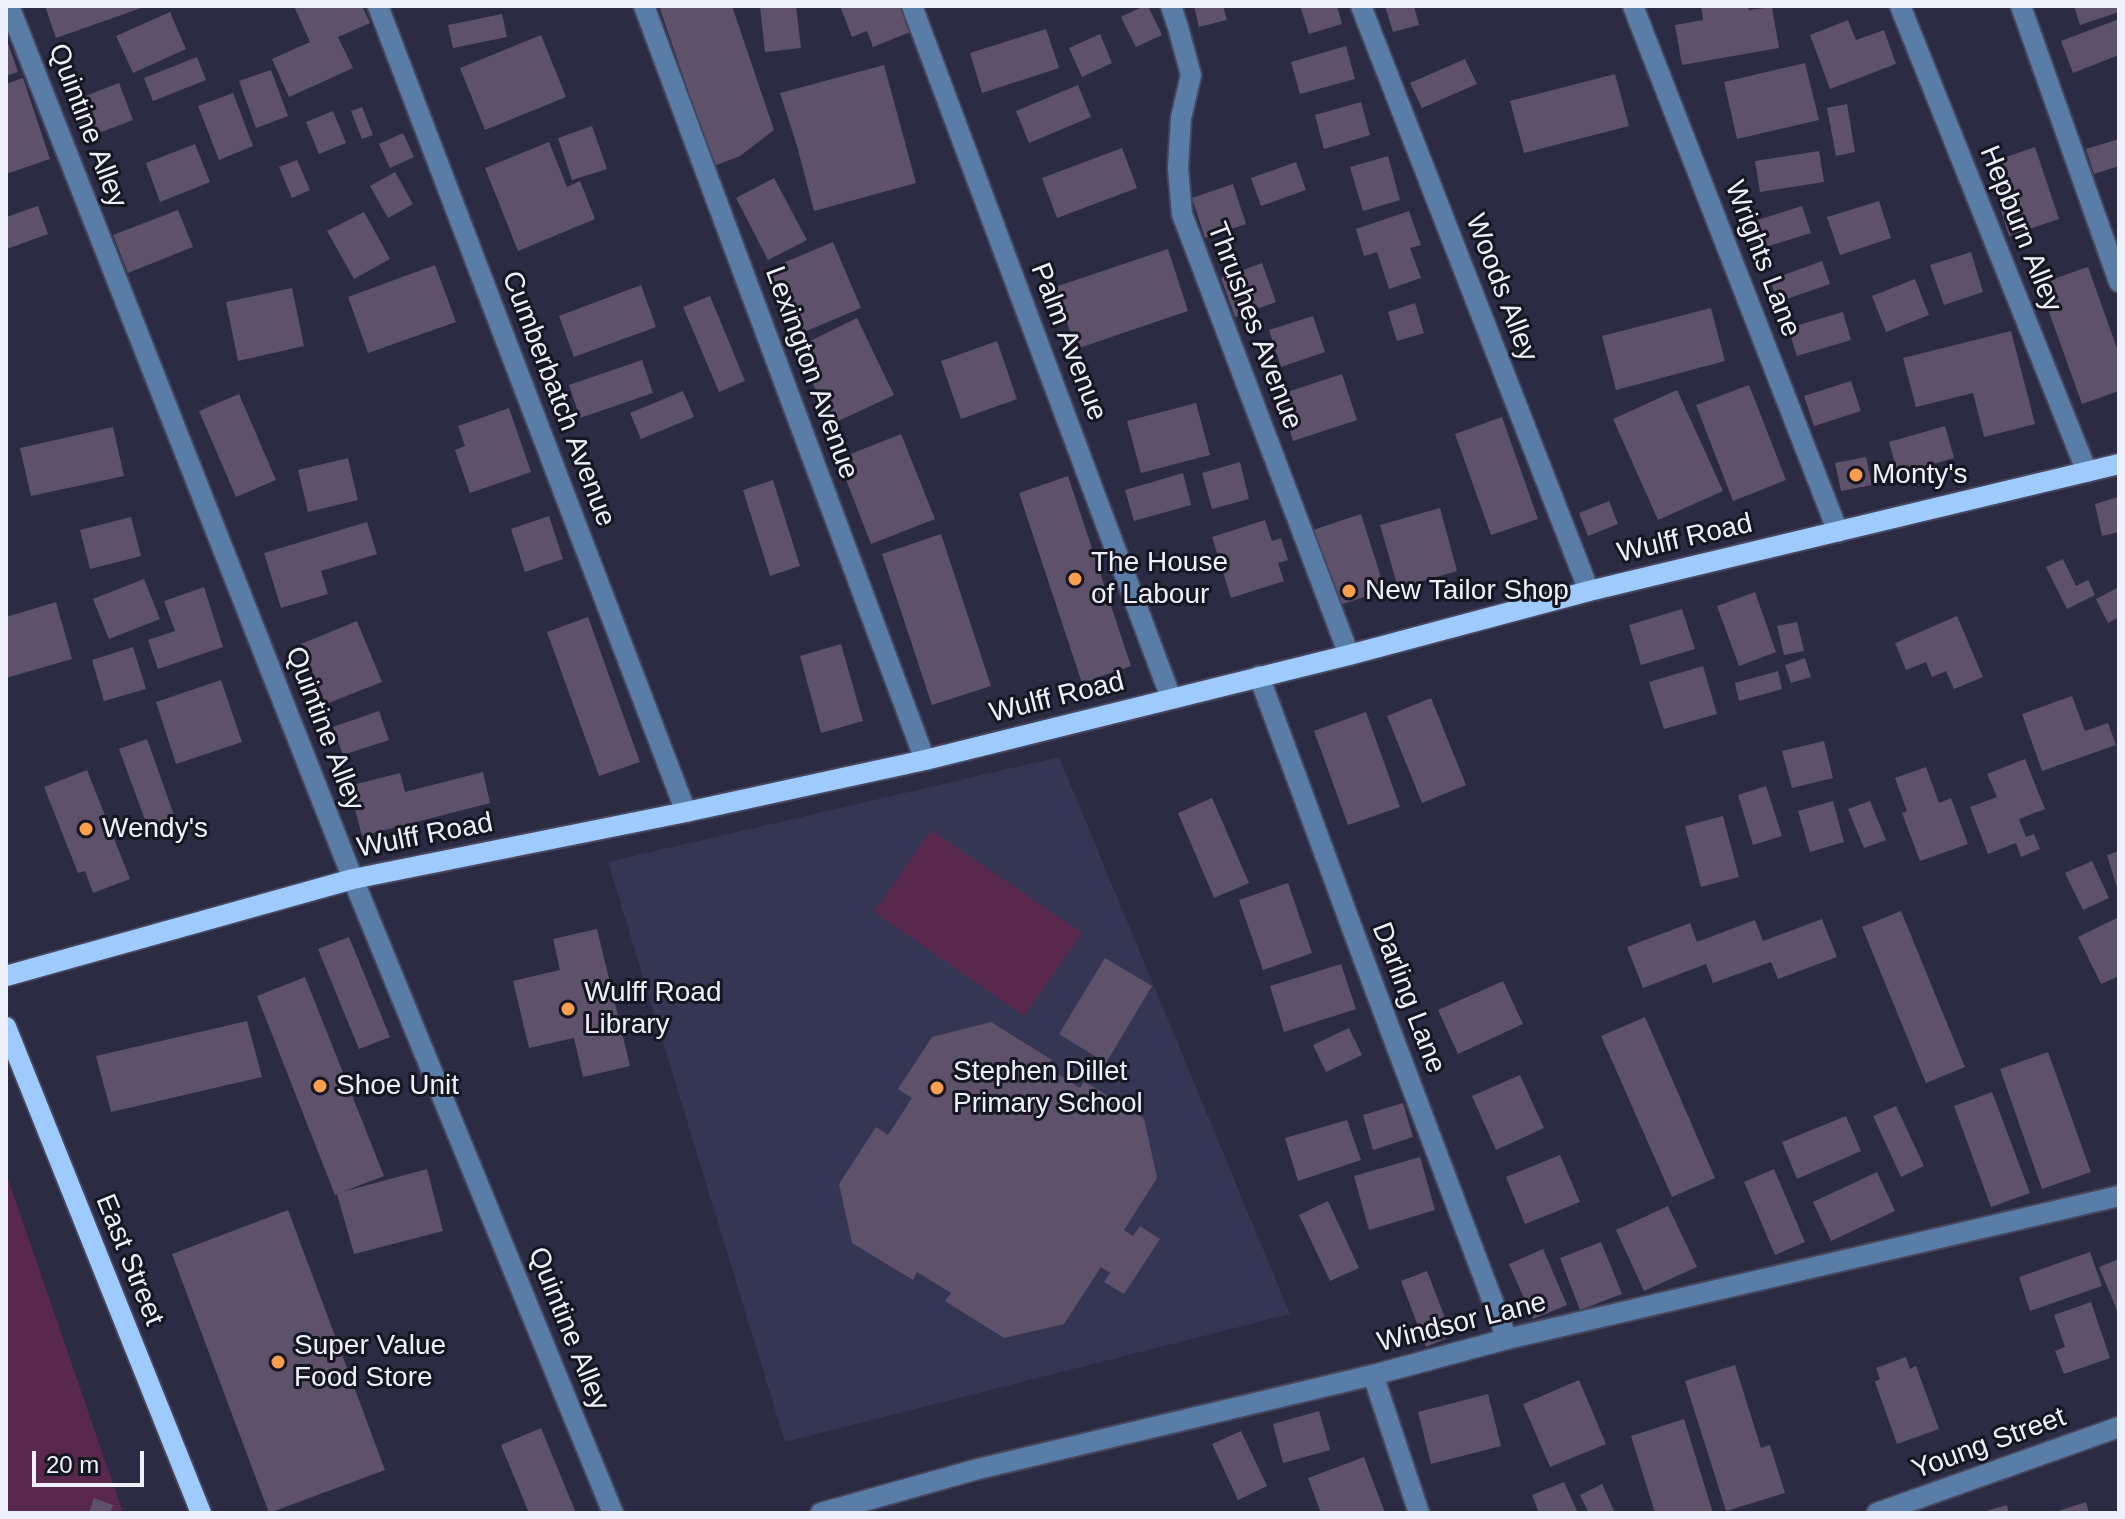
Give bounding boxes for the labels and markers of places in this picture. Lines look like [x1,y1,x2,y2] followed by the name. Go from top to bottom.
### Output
[1872,458,1968,492] place label: Monty's
[1847,466,1865,484] marker: Monty's
[1091,546,1228,612] place label: The House of Labour
[1066,570,1084,588] marker: The House of Labour
[1365,574,1569,608] place label: New Tailor Shop
[1340,582,1358,600] marker: New Tailor Shop
[102,812,208,846] place label: Wendy's
[77,820,95,838] marker: Wendy's
[584,976,721,1042] place label: Wulff Road Library
[559,1000,577,1018] marker: Wulff Road Library
[953,1055,1143,1121] place label: Stephen Dillet Primary School
[336,1069,459,1103] place label: Shoe Unit
[311,1077,329,1095] marker: Shoe Unit
[928,1079,946,1097] marker: Stephen Dillet Primary School
[294,1329,446,1395] place label: Super Value Food Store
[269,1353,287,1371] marker: Super Value Food Store

